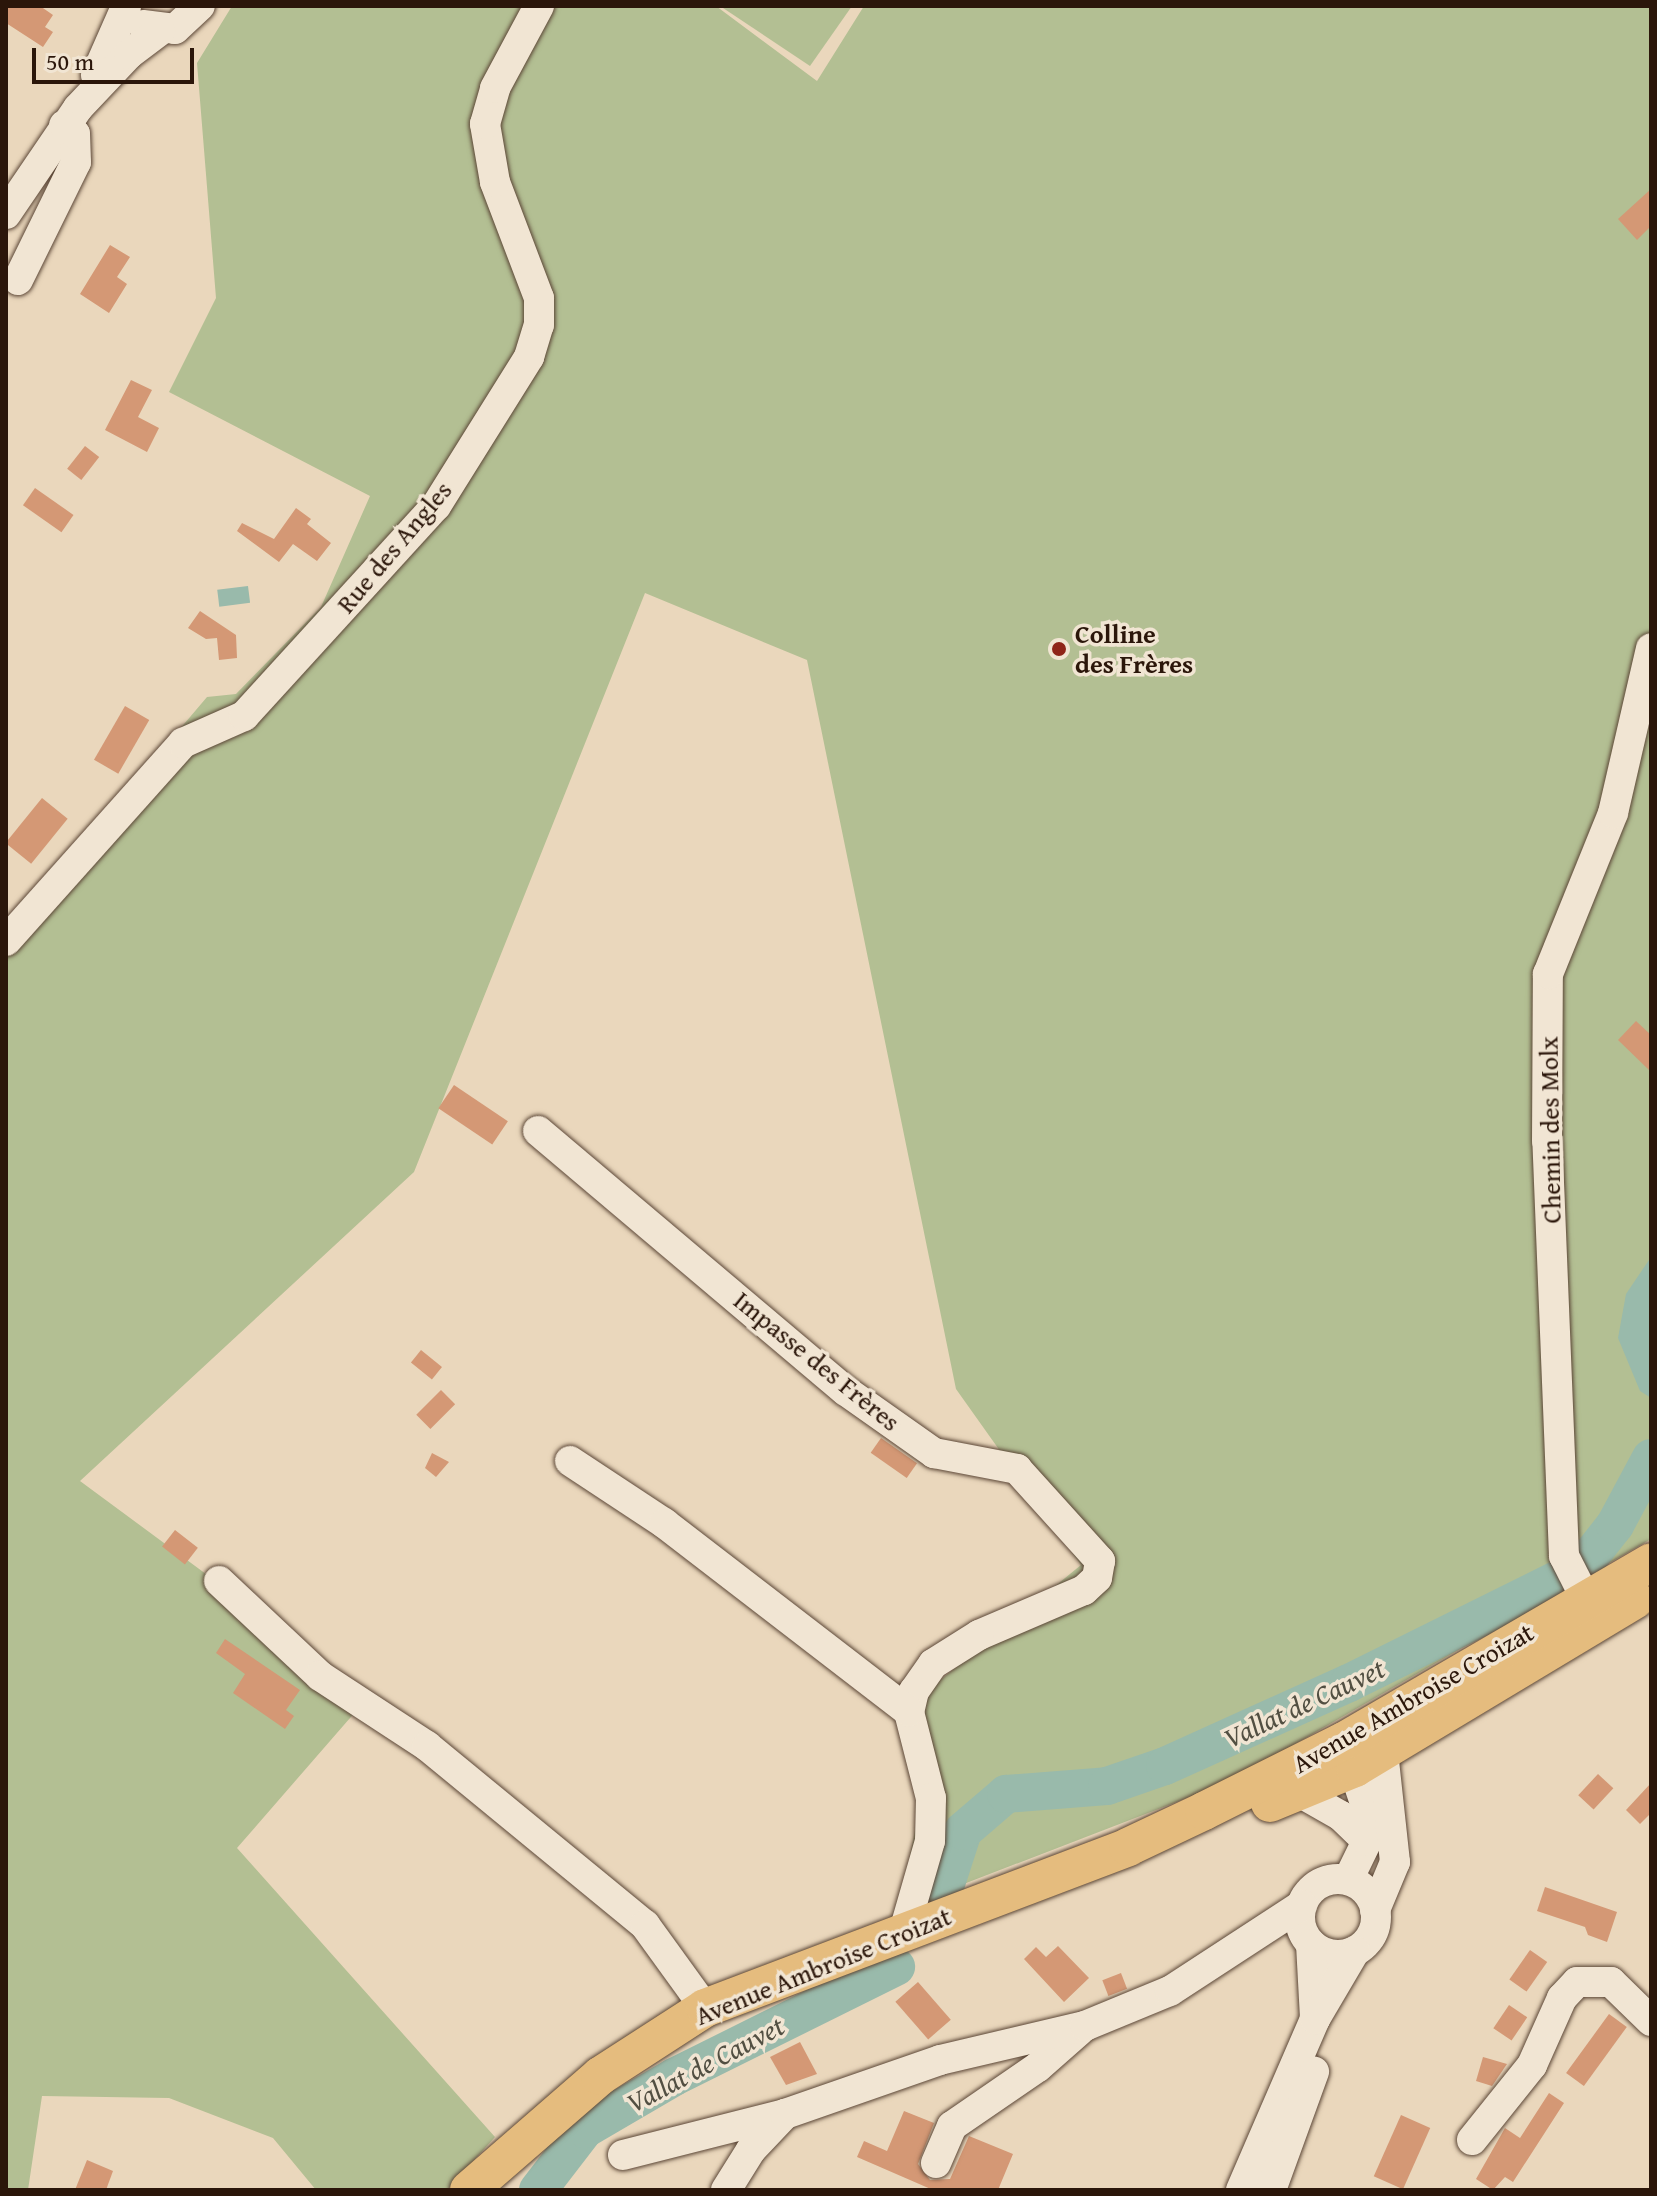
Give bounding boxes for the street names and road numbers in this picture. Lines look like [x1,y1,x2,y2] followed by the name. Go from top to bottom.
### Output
[330,475,458,619] street label: Rue des Angles
[1533,1036,1567,1224] street label: Chemin des Molx
[728,1284,906,1438] street label: Impasse des Frères
[1287,1616,1539,1780] street label: Avenue Ambroise Croizat
[691,1900,955,2032] street label: Avenue Ambroise Croizat

